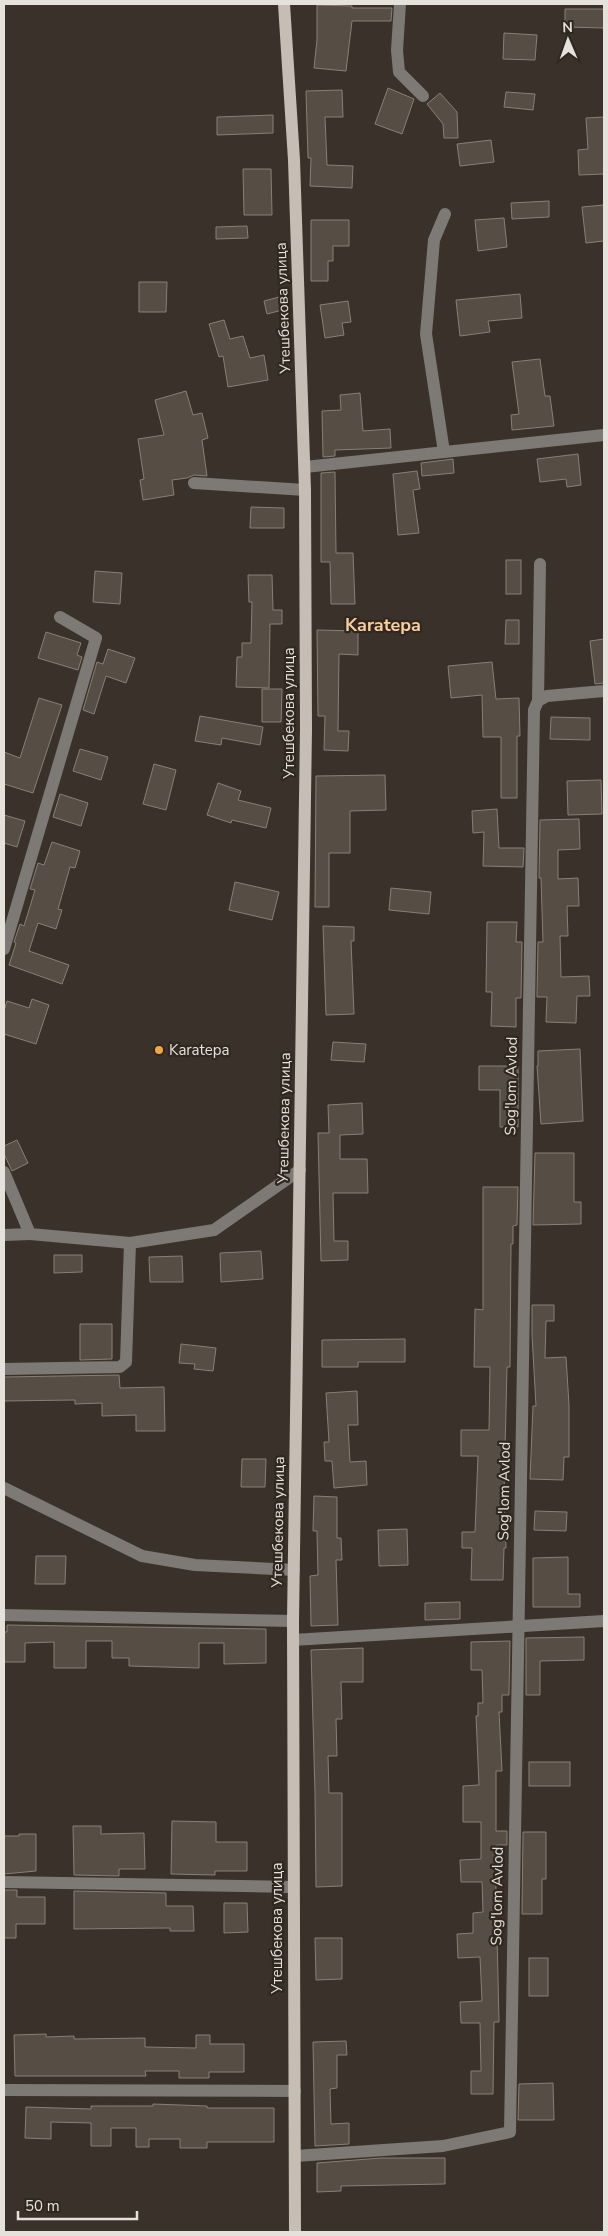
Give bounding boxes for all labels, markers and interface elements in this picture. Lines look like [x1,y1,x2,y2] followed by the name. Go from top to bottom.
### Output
[543,15,593,65] north arrow
[562,18,573,37] text: N
[271,242,295,375] street label: Утешбекова улица
[345,613,421,637] district label: Karatepa
[279,647,299,780] street label: Утешбекова улица
[500,1036,522,1136] street label: Sog'lom Avlod
[169,1040,229,1060] place label: Karatepa
[153,1044,165,1056] marker: Karatepa
[273,1052,295,1185] street label: Утешбекова улица
[493,1441,515,1541] street label: Sog'lom Avlod
[267,1456,289,1589] street label: Утешбекова улица
[486,1846,508,1946] street label: Sog'lom Avlod
[267,1862,287,1995] street label: Утешбекова улица
[18,2188,136,2220] scale bar
[25,2196,60,2216] text: 50 m

